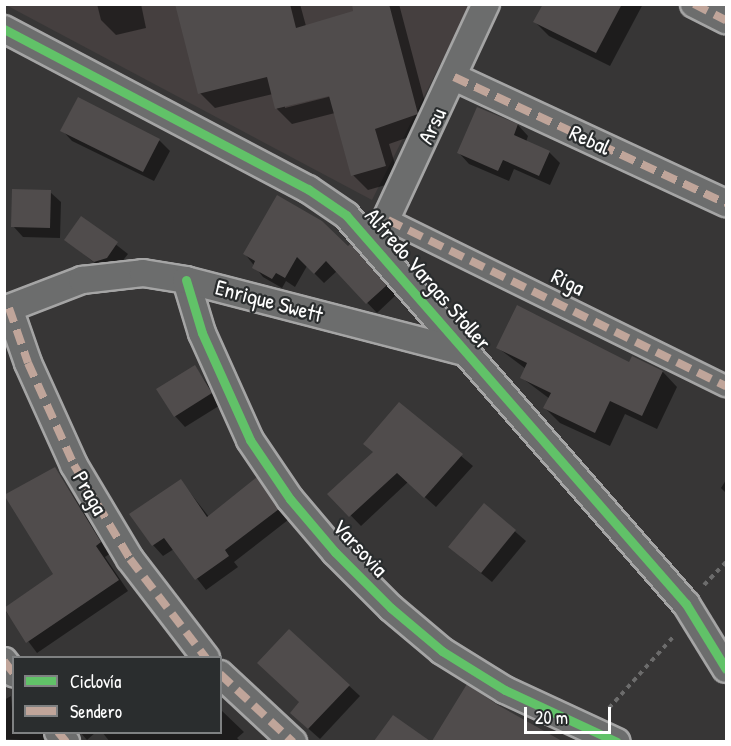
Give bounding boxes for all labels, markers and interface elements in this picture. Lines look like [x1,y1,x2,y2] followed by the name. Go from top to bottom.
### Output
[412,104,452,148] street label: Arsu
[565,119,615,161] street label: Rebal
[359,203,497,355] street label: Alfredo Vargas Stoller
[547,263,589,301] street label: Riga
[212,274,326,328] street label: Enrique Swett
[67,466,113,520] street label: Praga
[327,514,393,582] street label: Varsovia
[12,656,222,734] legend
[70,669,121,694] text: Ciclovía
[527,695,614,733] scale bar
[70,699,122,724] text: Sendero
[535,705,568,730] text: 20 m

